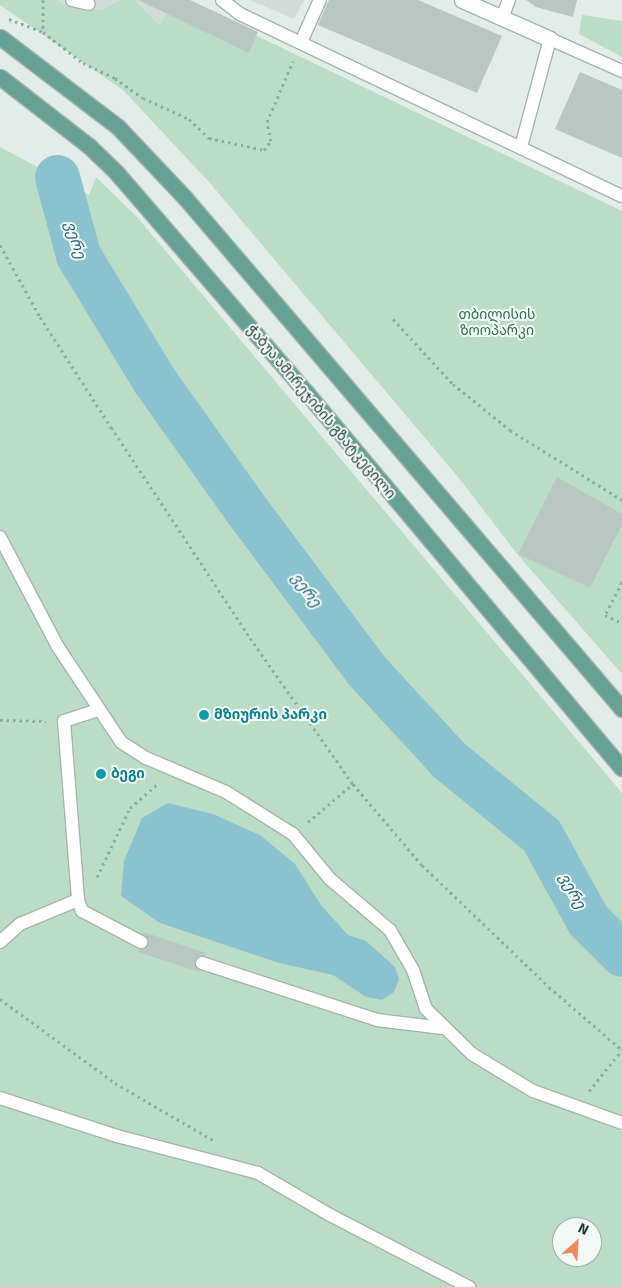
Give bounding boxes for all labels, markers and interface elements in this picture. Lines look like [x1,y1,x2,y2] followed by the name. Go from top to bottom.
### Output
[61,219,89,261] water label: ვერე
[458,307,536,340] park label: თბილისის ზოოპარკი
[243,322,399,502] street label: ჭაბუა ამირეჯიბის გზატკეცილი
[287,569,325,611] water label: ვერე
[214,707,327,723] place label: მზიურის პარკი
[198,709,210,721] marker: მზიურის პარკი
[111,766,145,782] place label: ბეგი
[95,768,107,780] marker: ბეგი
[555,870,589,912] water label: ვერე
[552,1217,602,1267] north arrow
[575,1219,591,1239] text: N

